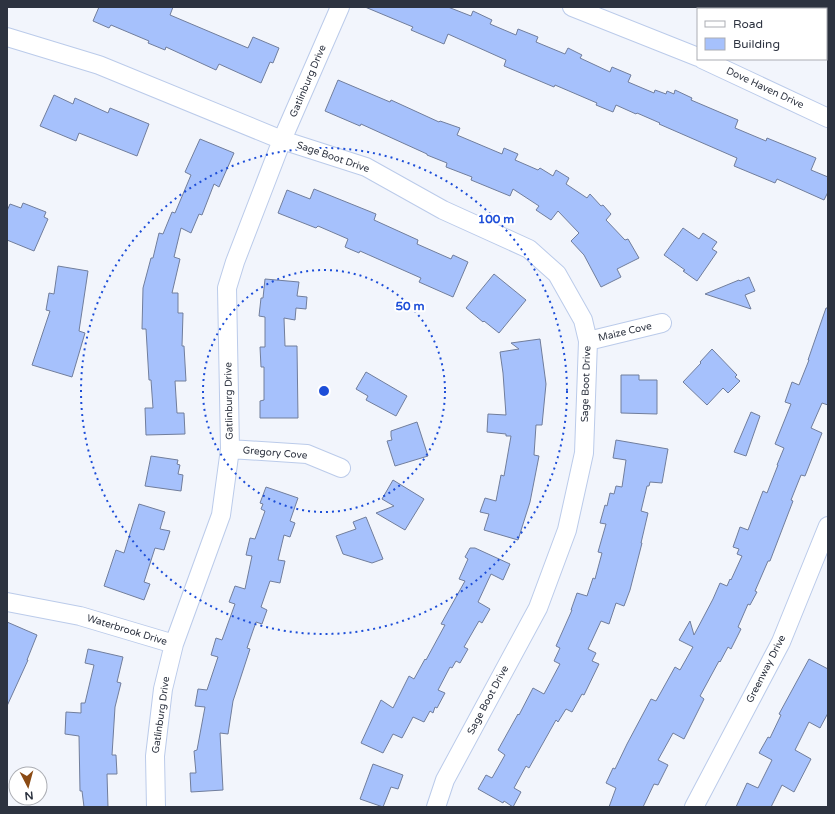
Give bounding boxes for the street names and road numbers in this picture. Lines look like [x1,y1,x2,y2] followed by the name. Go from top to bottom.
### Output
[287,43,329,119] street label: Gatlinburg Drive
[724,65,806,111] street label: Dove Haven Drive
[295,139,371,175] street label: Sage Boot Drive
[597,320,653,344] street label: Maize Cove
[579,345,593,422] street label: Sage Boot Drive
[222,362,236,440] street label: Gatlinburg Drive
[242,444,308,462] street label: Gregory Cove
[85,612,169,648] street label: Waterbrook Drive
[744,633,788,705] street label: Greenway Drive
[465,663,511,737] street label: Sage Boot Drive
[150,675,172,754] street label: Gatlinburg Drive

